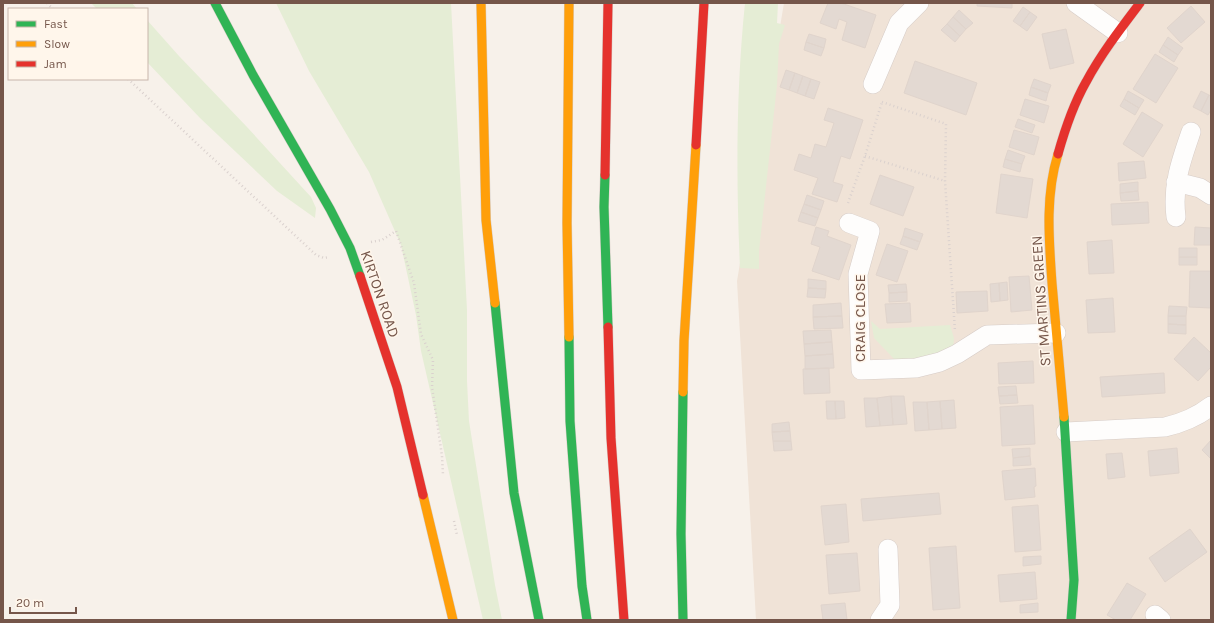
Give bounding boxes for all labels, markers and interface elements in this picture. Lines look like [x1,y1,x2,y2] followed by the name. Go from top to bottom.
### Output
[8,8,148,80] legend
[44,17,68,31] text: Fast
[44,37,70,51] text: Slow
[44,57,67,71] text: Jam
[1027,235,1055,367] street label: ST MARTINS GREEN
[357,248,403,340] street label: KIRTON ROAD
[851,274,869,362] street label: CRAIG CLOSE
[10,589,76,615] scale bar
[16,596,44,610] text: 20 m

